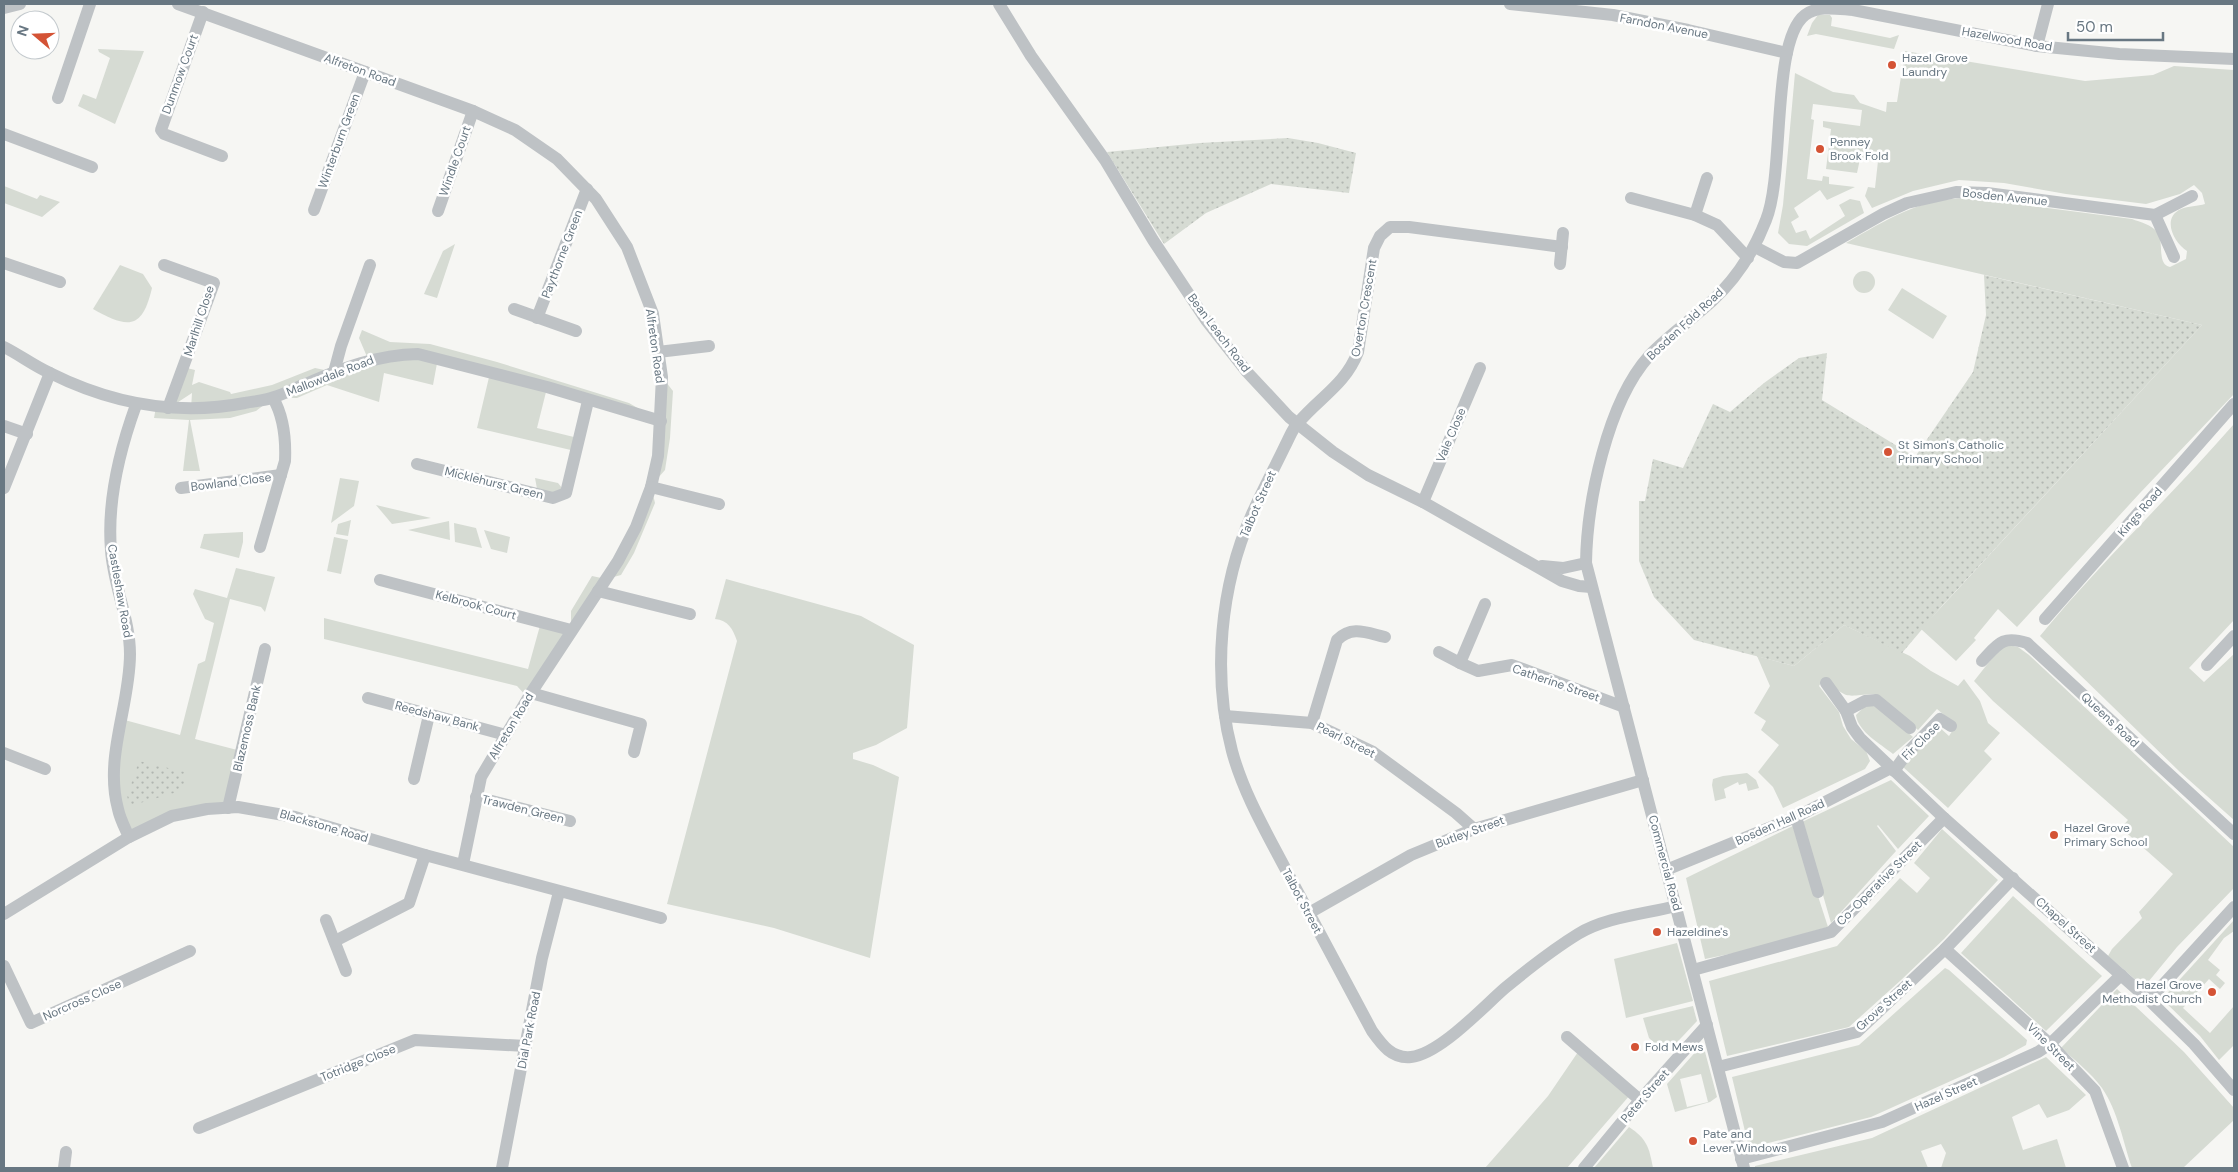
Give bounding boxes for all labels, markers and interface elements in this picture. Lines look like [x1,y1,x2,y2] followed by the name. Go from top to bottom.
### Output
[10,10,60,60] north arrow
[1619,10,1710,42] street label: Farndon Avenue
[2068,10,2163,42] scale bar
[2076,17,2113,37] text: 50 m
[13,23,33,39] text: N
[1961,23,2053,55] street label: Hazelwood Road
[158,32,202,116] street label: Dunmow Court
[322,50,398,90] street label: Alfreton Road
[1902,50,1968,80] place label: Hazel Grove Laundry
[1886,59,1898,71] marker: Hazel Grove Laundry
[314,91,364,191] street label: Winterburn Green
[435,123,475,198] street label: Windle Court
[1830,134,1888,164] place label: Penney Brook Fold
[1814,143,1826,155] marker: Penney Brook Fold
[1962,185,2049,209] street label: Bosden Avenue
[538,207,586,301] street label: Paythorne Green
[1348,257,1381,358] street label: Overton Crescent
[180,283,218,358] street label: Marlhill Close
[1643,284,1727,364] street label: Bosden Fold Road
[1184,290,1254,376] street label: Bean Leach Road
[642,308,668,384] street label: Alfreton Road
[284,352,376,400] street label: Mallowdale Road
[1432,405,1470,465] street label: Vale Close
[1898,437,2004,467] place label: St Simon's Catholic Primary School
[1882,446,1894,458] marker: St Simon's Catholic Primary School
[443,463,545,503] street label: Micklehurst Green
[1236,468,1280,540] street label: Talbot Street
[190,469,273,495] street label: Bowland Close
[2114,484,2166,540] street label: Kings Road
[104,543,136,639] street label: Castleshaw Road
[434,587,518,624] street label: Kelbrook Court
[1510,661,1602,706] street label: Catherine Street
[229,683,265,773] street label: Blazemoss Bank
[2078,689,2142,751] street label: Queens Road
[485,690,537,762] street label: Alfreton Road
[393,697,481,735] street label: Reedshaw Bank
[1314,718,1379,762] street label: Pearl Street
[1898,718,1944,764] street label: Fir Close
[480,791,566,827] street label: Trawden Green
[1733,795,1827,849] street label: Bosden Hall Road
[278,806,370,846] street label: Blackstone Road
[1433,812,1507,852] street label: Butley Street
[1645,813,1685,913] street label: Commercial Road
[2064,820,2147,850] place label: Hazel Grove Primary School
[2048,829,2060,841] marker: Hazel Grove Primary School
[1833,837,1925,929] street label: Co-Operative Street
[1278,866,1326,937] street label: Talbot Street
[2032,894,2100,957] street label: Chapel Street
[1667,924,1728,940] place label: Hazeldine's
[1651,926,1663,938] marker: Hazeldine's
[40,975,124,1024] street label: Norcross Close
[1853,975,1916,1034] street label: Grove Street
[2102,977,2202,1007] place label: Hazel Grove Methodist Church
[2206,986,2218,998] marker: Hazel Grove Methodist Church
[514,990,544,1070] street label: Dial Park Road
[2023,1019,2079,1075] street label: Vine Street
[1645,1039,1704,1055] place label: Fold Mews
[318,1041,398,1085] street label: Totridge Close
[1629,1041,1641,1053] marker: Fold Mews
[1617,1066,1673,1126] street label: Peter Street
[1912,1073,1980,1115] street label: Hazel Street
[1703,1126,1787,1156] place label: Pate and Lever Windows
[1687,1135,1699,1147] marker: Pate and Lever Windows

